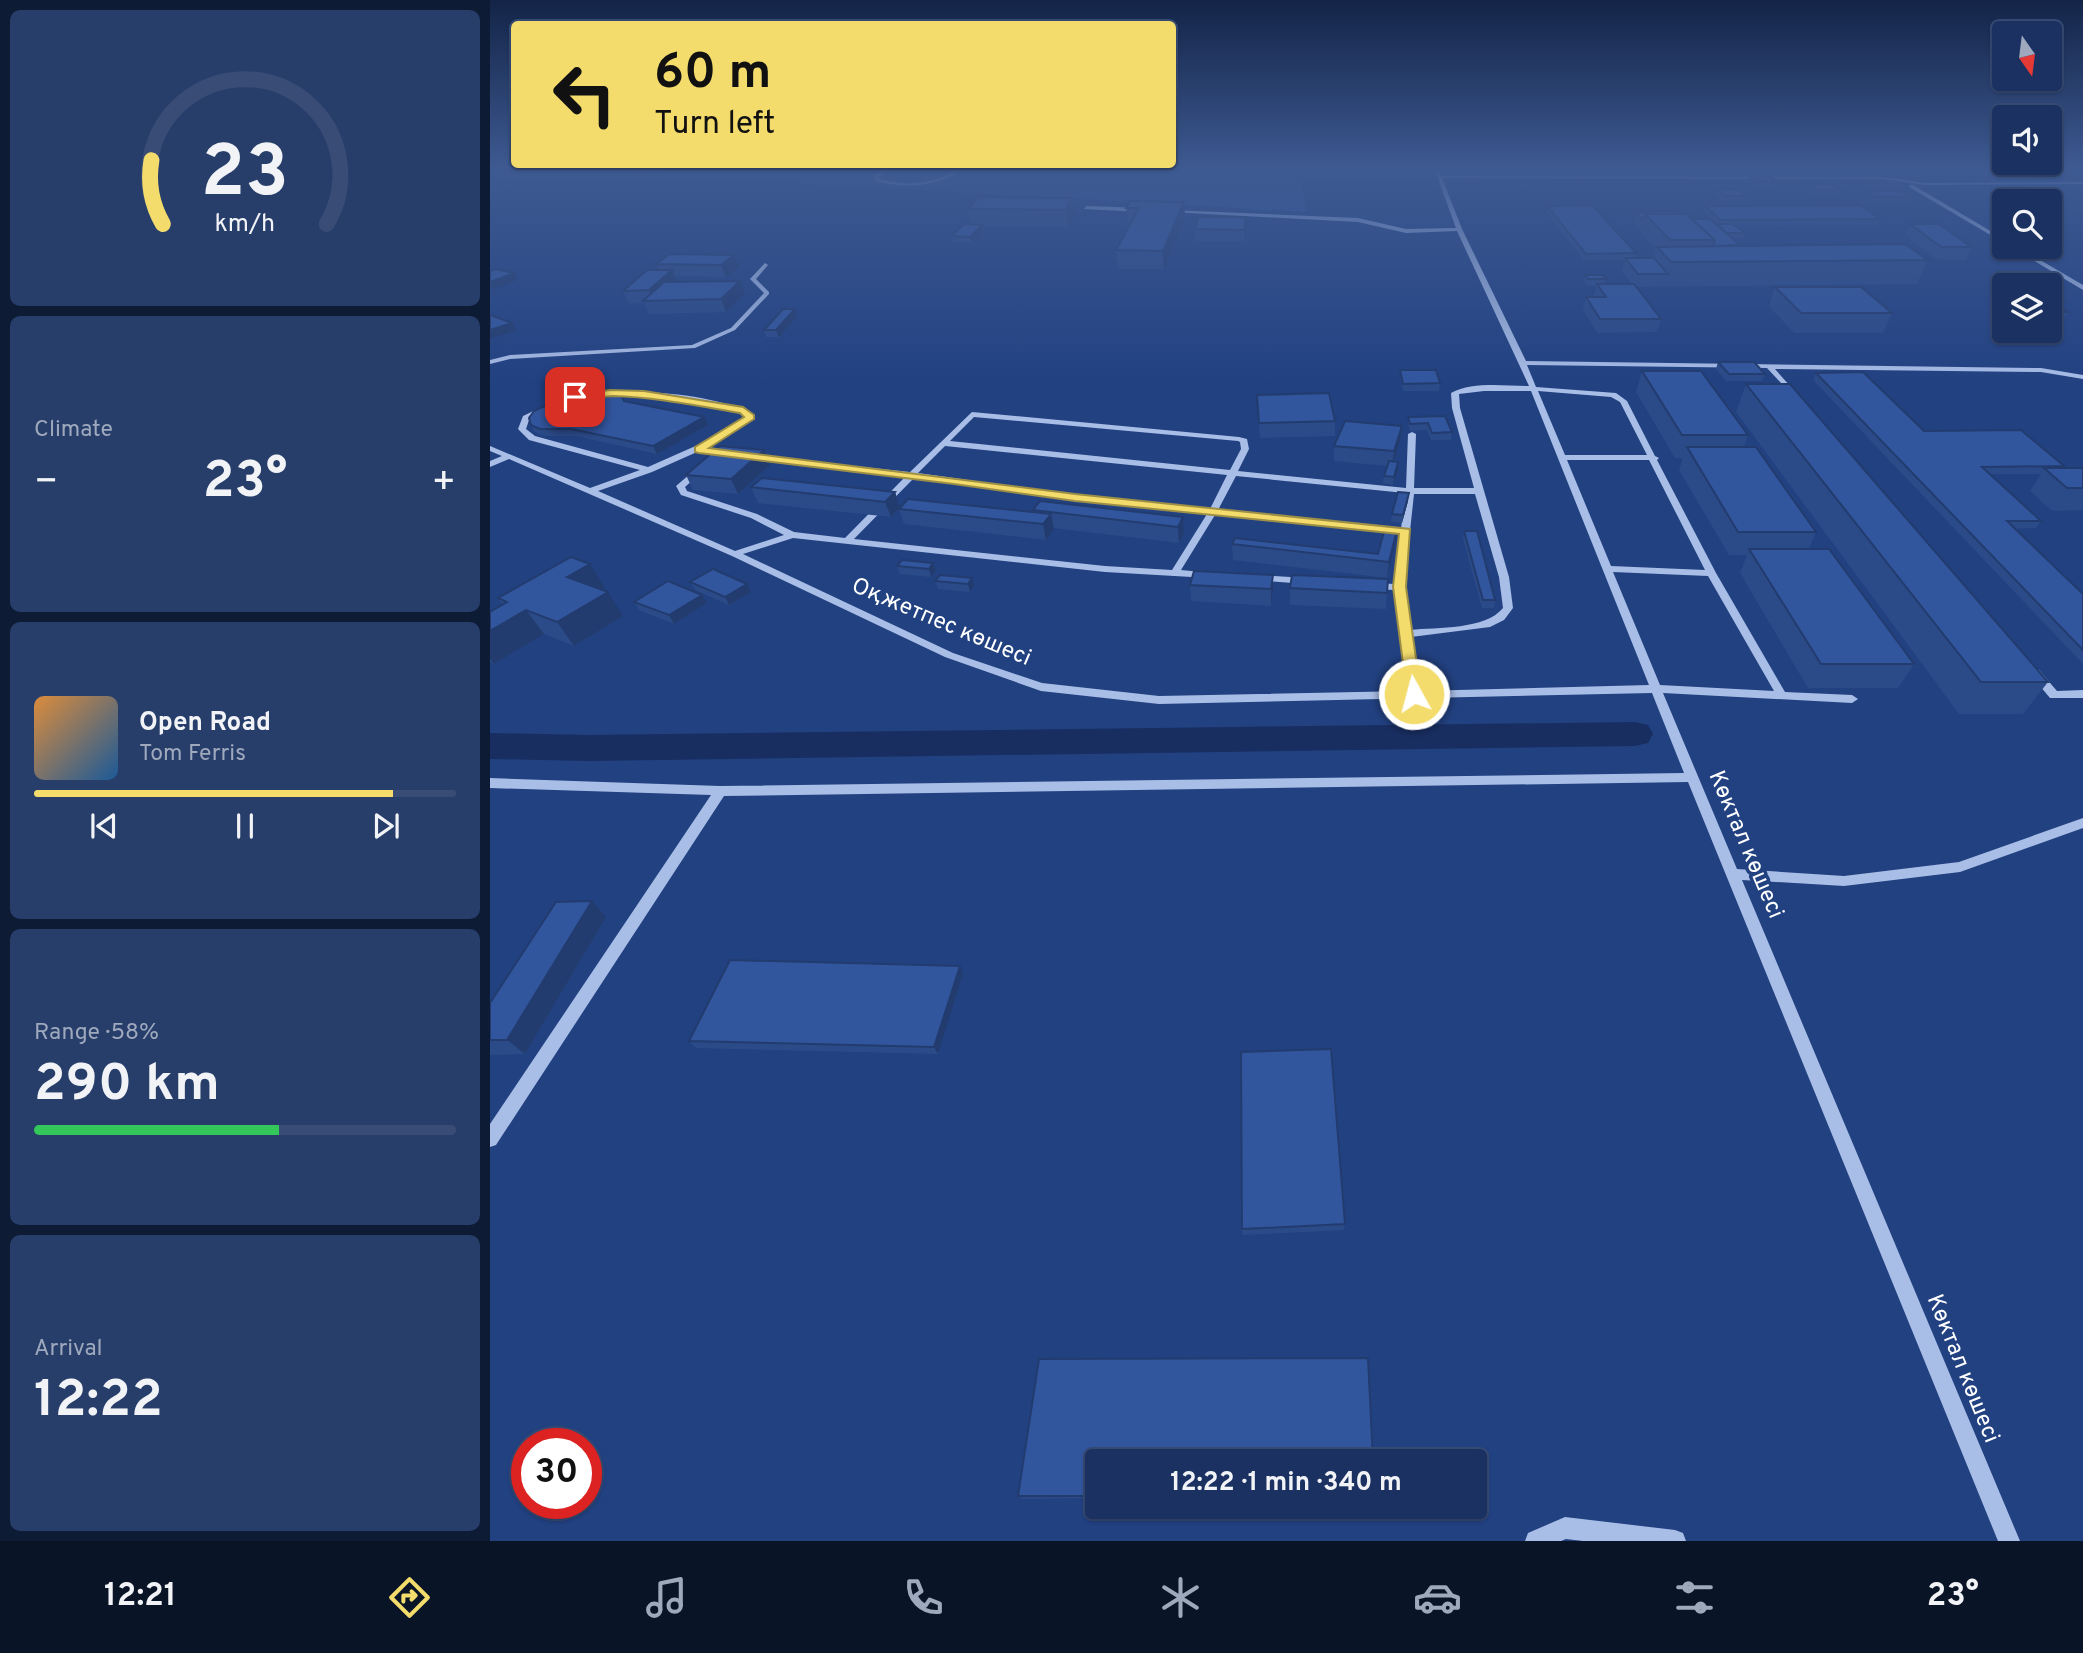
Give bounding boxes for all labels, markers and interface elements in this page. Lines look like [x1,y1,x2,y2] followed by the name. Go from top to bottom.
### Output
[1992,21,2062,91] north arrow
[1992,21,2062,343] map controls
[654,44,772,106] text: 60 m
[539,49,630,140] icon: left
[654,105,775,145] text: Turn left
[1992,105,2062,175] button: sound
[201,130,289,222] text: 23
[1992,189,2062,259] button: search
[215,209,275,241] text: km/h
[1992,273,2062,343] button: layers
[545,367,605,427] pin
[556,378,594,416] icon: arrive
[34,416,113,445] text: Climate
[203,450,287,516] text: 23°
[34,459,59,508] text: −
[431,459,456,508] text: +
[847,572,1035,674] street label: Оқжетпес көшесі
[1377,657,1451,731] position arrow
[139,707,271,740] text: Open Road
[139,740,246,769] text: Tom Ferris
[1701,767,1789,923] street label: Көктал көшесі
[85,807,123,845] icon: previous
[226,807,264,845] icon: pause
[367,807,405,845] icon: next
[34,1019,159,1048] text: Range · 58%
[34,1053,220,1119] text: 290 km
[1919,1290,2005,1448] street label: Көктал көшесі
[34,1335,103,1364] text: Arrival
[34,1369,163,1435] text: 12:22
[511,1428,602,1519] speed limit sign: 30
[1170,1467,1402,1500] text: 12:22 · 1 min · 340 m
[385,1573,434,1622] icon: directions
[642,1573,691,1622] icon: music
[899,1573,948,1622] icon: phone
[1156,1573,1205,1622] icon: climate
[1413,1573,1462,1622] icon: car
[1670,1573,1719,1622] icon: filters
[104,1577,177,1617] text: 12:21
[1927,1577,1979,1617] text: 23°

